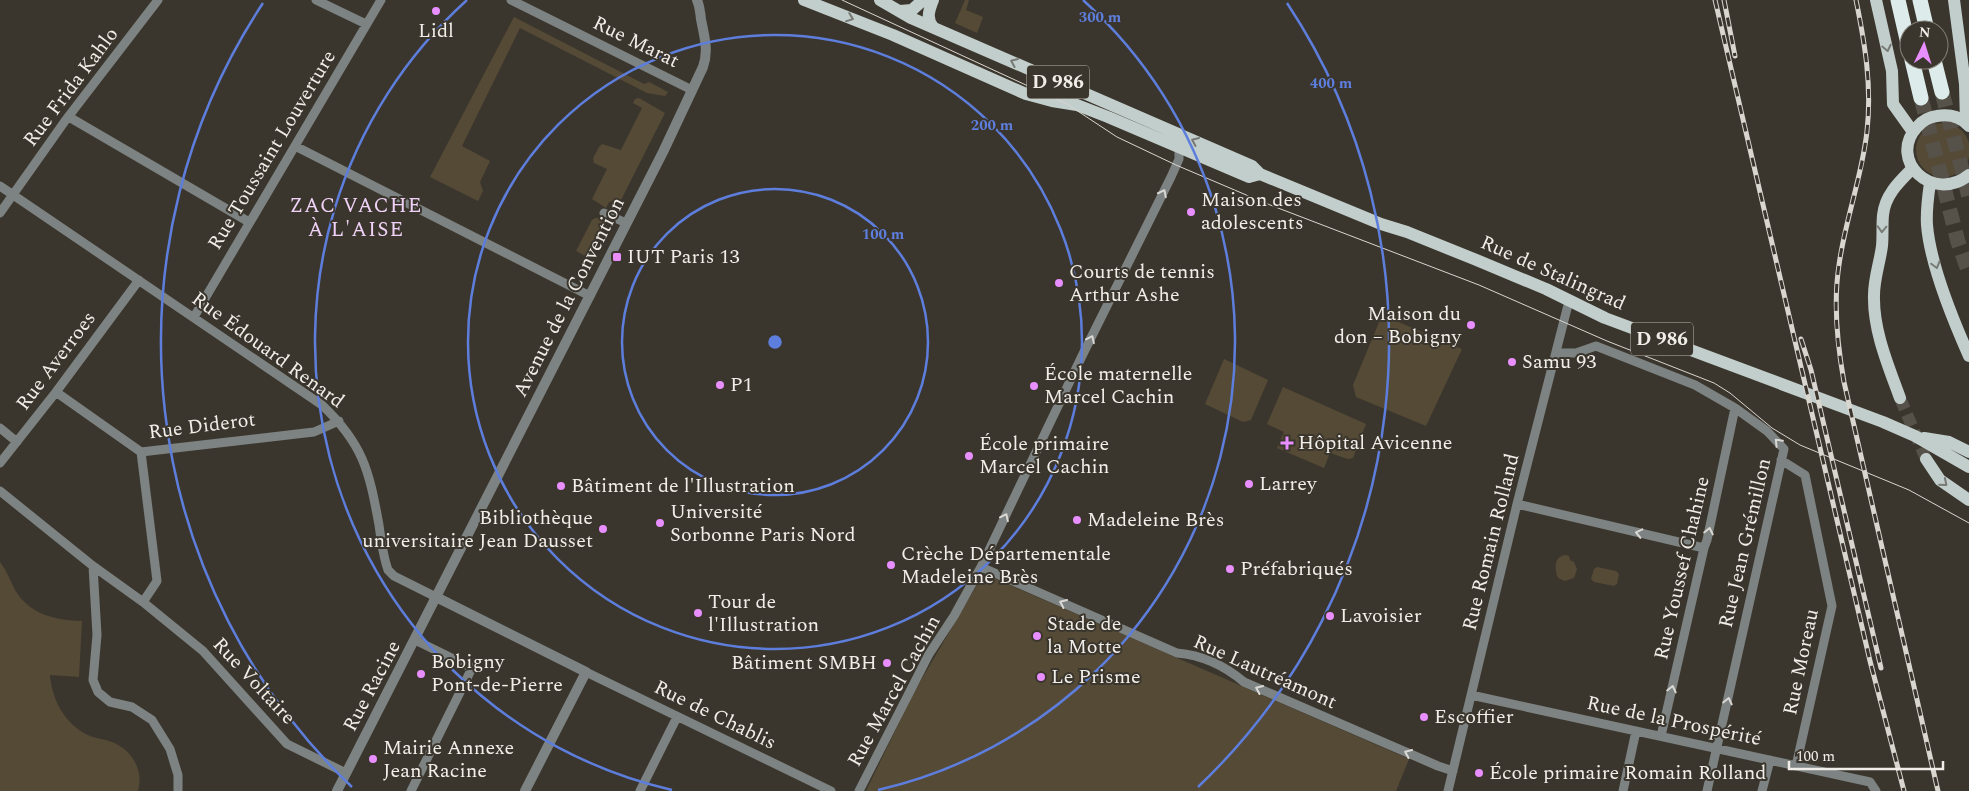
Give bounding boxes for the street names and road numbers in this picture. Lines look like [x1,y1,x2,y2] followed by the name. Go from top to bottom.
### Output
[588,8,684,76] street label: Rue Marat
[16,21,126,153] street label: Rue Frida Kahlo
[200,44,344,256] street label: Rue Toussaint Louverture
[1027,65,1089,98] road number: D 986
[505,192,633,402] street label: Avenue de la Convention
[1476,228,1630,318] street label: Rue de Stalingrad
[185,284,351,416] street label: Rue Édouard Renard
[9,305,103,417] street label: Rue Averroes
[1631,322,1693,356] road number: D 986
[147,405,257,447] street label: Rue Diderot
[1455,450,1527,634] street label: Rue Romain Rolland
[1711,455,1779,631] street label: Rue Jean Grémillon
[1646,473,1718,663] street label: Rue Youssef Chahine
[1775,606,1827,718] street label: Rue Moreau
[840,610,948,772] street label: Rue Marcel Cachin
[1188,627,1342,717] street label: Rue Lautréamont
[205,630,303,732] street label: Rue Voltaire
[335,635,409,737] street label: Rue Racine
[649,672,781,758] street label: Rue de Chablis
[1584,688,1764,754] street label: Rue de la Prospérité

